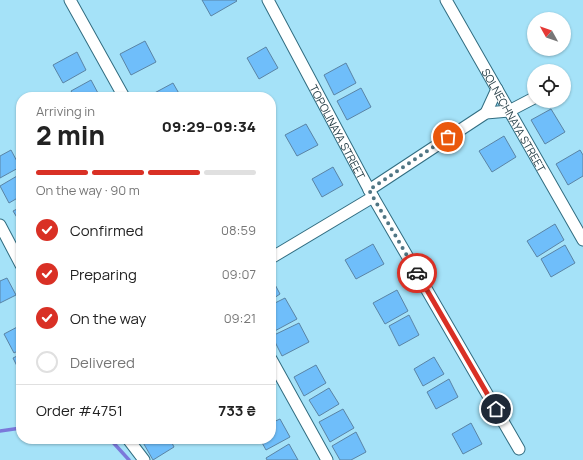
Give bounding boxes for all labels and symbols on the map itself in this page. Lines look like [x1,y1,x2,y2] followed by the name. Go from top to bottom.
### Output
[527,12,571,56] north arrow
[479,65,550,175] street label: SOLNECHNAYA STREET
[307,82,370,182] street label: TOPOLINAYA STREET
[431,120,465,154] pin
[397,253,437,293] courier
[479,392,513,426] pin

